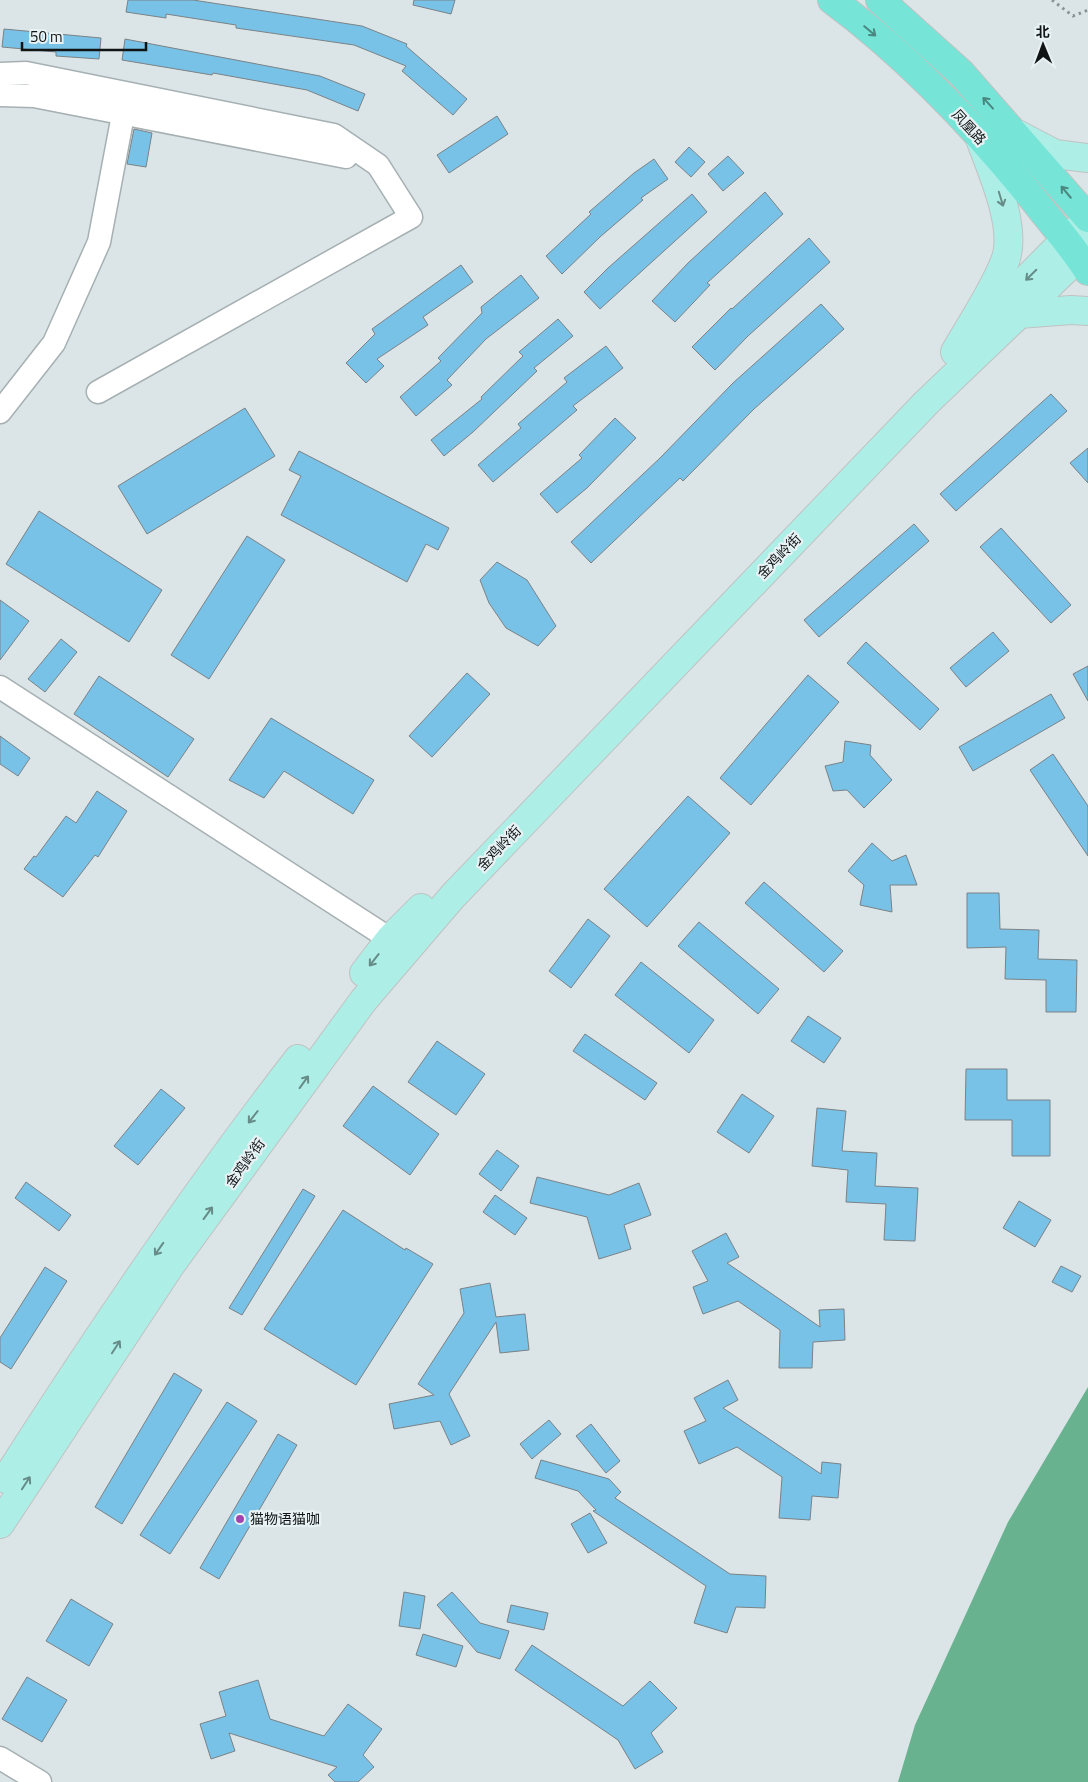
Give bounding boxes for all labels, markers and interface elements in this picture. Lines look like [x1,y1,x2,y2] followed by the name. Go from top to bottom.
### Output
[22,20,146,52] scale bar
[1018,20,1068,70] north arrow
[1036,21,1050,42] text: 北
[30,25,63,48] text: 50 m
[863,25,876,36] one-way arrow
[982,97,994,110] one-way arrow
[947,104,991,149] street label: 凤凰路
[1061,185,1072,198] one-way arrow
[996,190,1006,206] one-way arrow
[1025,268,1037,281] one-way arrow
[752,528,806,583] street label: 金鸡岭街
[472,820,526,875] street label: 金鸡岭街
[369,954,380,967] one-way arrow
[298,1076,309,1089] one-way arrow
[248,1110,258,1124] one-way arrow
[220,1134,270,1192] street label: 金鸡岭街
[203,1206,213,1220] one-way arrow
[154,1242,164,1256] one-way arrow
[111,1340,121,1354] one-way arrow
[22,1476,32,1490] one-way arrow
[250,1508,320,1529] place label: 猫物语猫咖
[234,1513,246,1525] marker: 猫物语猫咖

